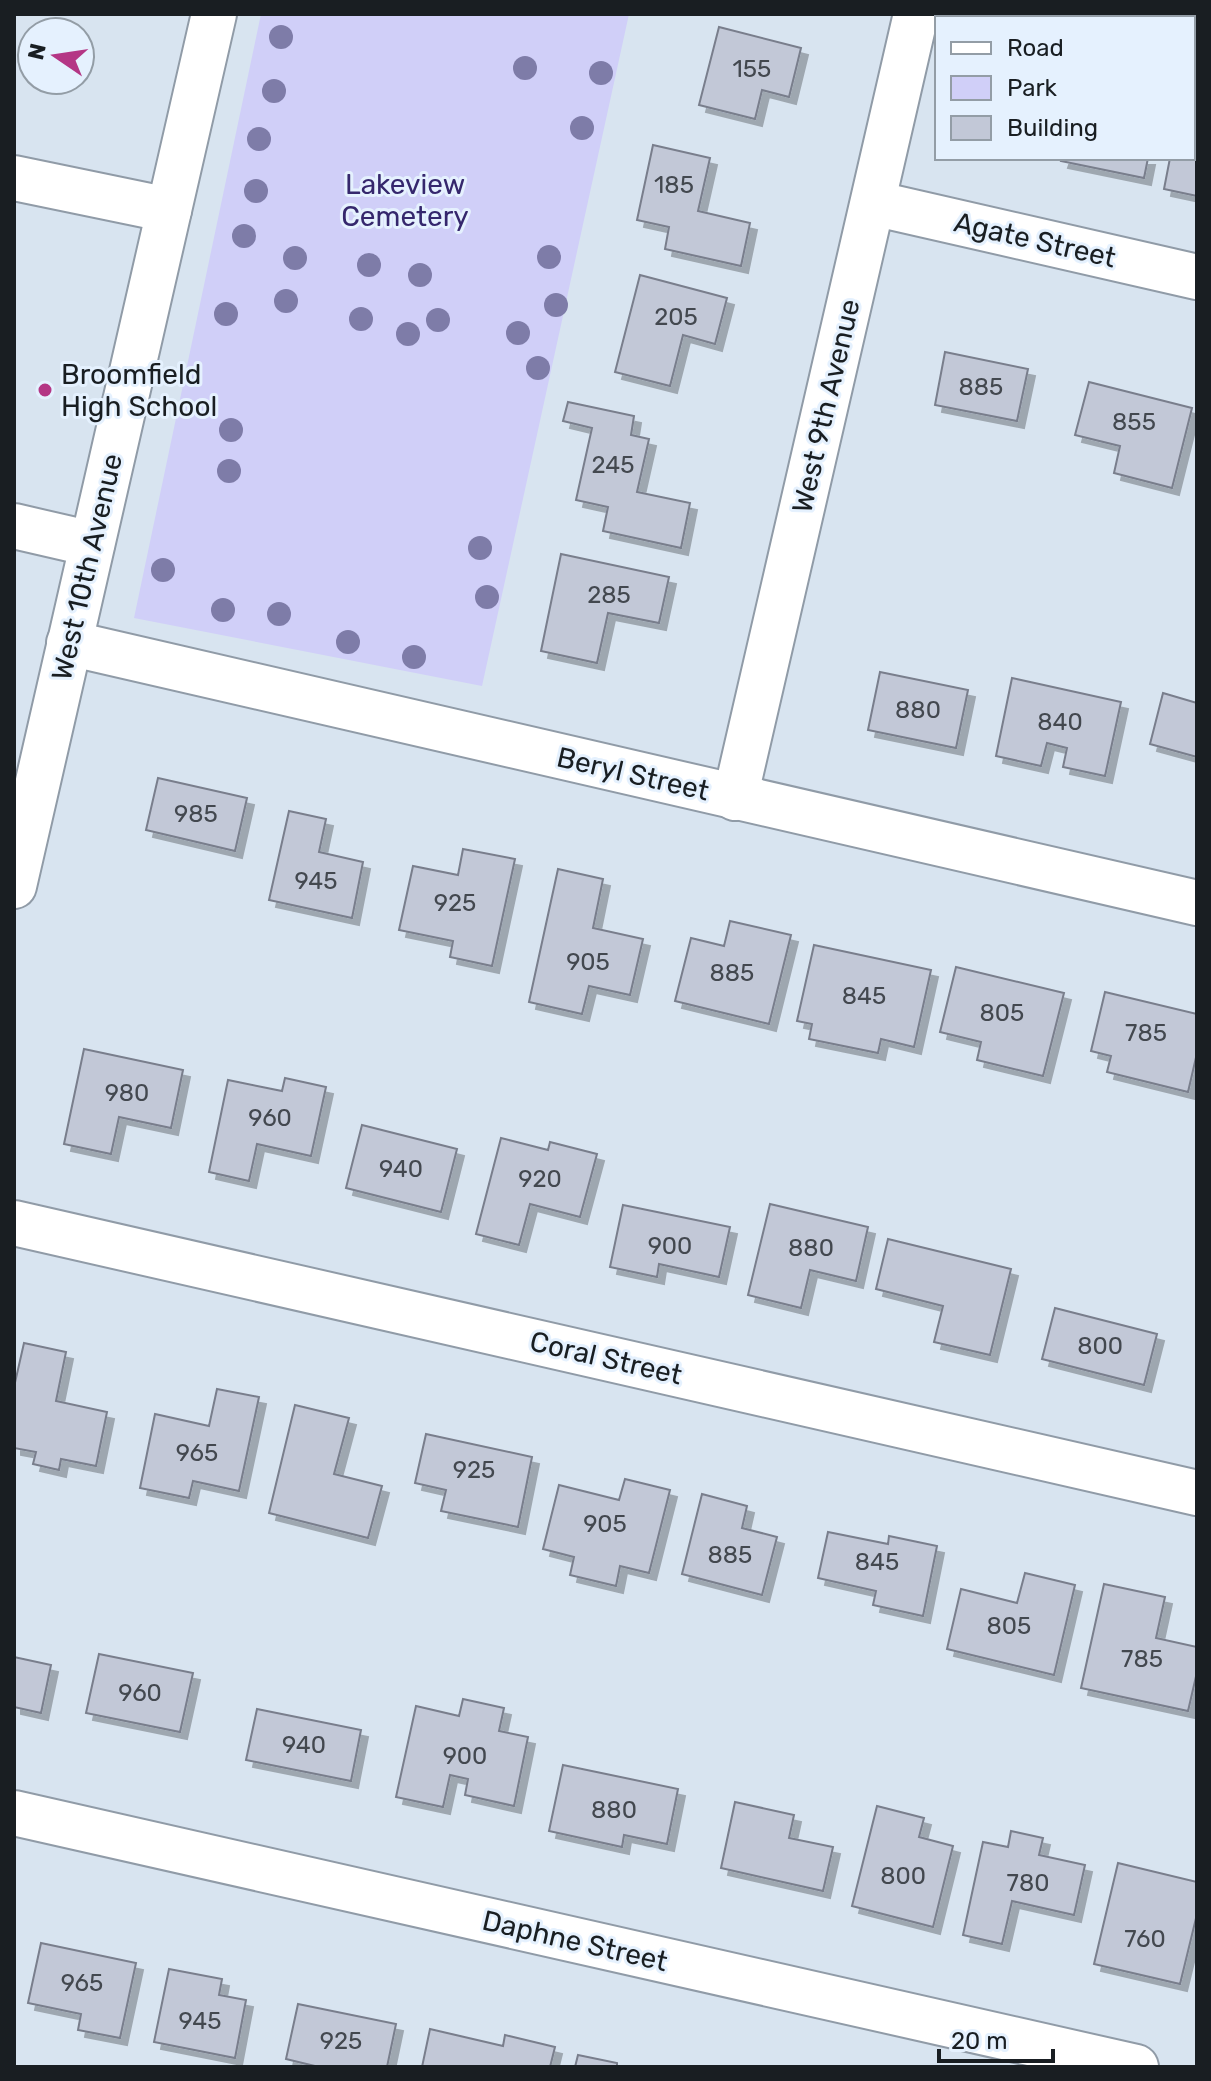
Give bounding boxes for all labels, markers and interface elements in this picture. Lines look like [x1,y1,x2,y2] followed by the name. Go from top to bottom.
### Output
[16,16,96,96] north arrow
[935,16,1195,160] legend
[1007,34,1064,62] text: Road
[22,41,52,62] text: N
[733,55,771,83] house number: 155
[1007,74,1058,102] text: Park
[1007,114,1098,142] text: Building
[341,168,469,233] park label: Lakeview Cemetery
[654,171,694,199] house number: 185
[951,205,1119,275] street label: Agate Street
[785,296,867,516] street label: West 9th Avenue
[654,303,698,331] house number: 205
[61,358,217,423] place label: Broomfield High School
[959,373,1003,401] house number: 885
[36,381,54,399] marker: Broomfield High School
[1112,408,1156,436] house number: 855
[45,450,129,684] street label: West 10th Avenue
[591,451,635,479] house number: 245
[587,581,631,609] house number: 285
[895,696,941,724] house number: 880
[1037,708,1083,736] house number: 840
[554,740,712,808] street label: Beryl Street
[174,800,218,828] house number: 985
[294,867,338,895] house number: 945
[434,889,476,917] house number: 925
[566,948,610,976] house number: 905
[710,959,754,987] house number: 885
[842,982,886,1010] house number: 845
[980,999,1024,1027] house number: 805
[1125,1019,1167,1047] house number: 785
[105,1079,149,1107] house number: 980
[248,1104,292,1132] house number: 960
[379,1155,423,1183] house number: 940
[518,1165,562,1193] house number: 920
[648,1232,692,1260] house number: 900
[788,1234,834,1262] house number: 880
[527,1324,685,1392] street label: Coral Street
[1077,1332,1123,1360] house number: 800
[176,1439,218,1467] house number: 965
[453,1456,495,1484] house number: 925
[583,1510,627,1538] house number: 905
[708,1541,752,1569] house number: 885
[855,1548,899,1576] house number: 845
[987,1612,1031,1640] house number: 805
[1121,1645,1163,1673] house number: 785
[118,1679,162,1707] house number: 960
[282,1731,326,1759] house number: 940
[443,1742,487,1770] house number: 900
[591,1796,637,1824] house number: 880
[880,1862,926,1890] house number: 800
[1007,1869,1049,1897] house number: 780
[479,1904,671,1978] street label: Daphne Street
[1124,1925,1166,1953] house number: 760
[61,1969,103,1997] house number: 965
[178,2007,222,2035] house number: 945
[939,2013,1053,2063] scale bar
[320,2027,362,2055] house number: 925
[951,2027,1008,2055] text: 20 m

